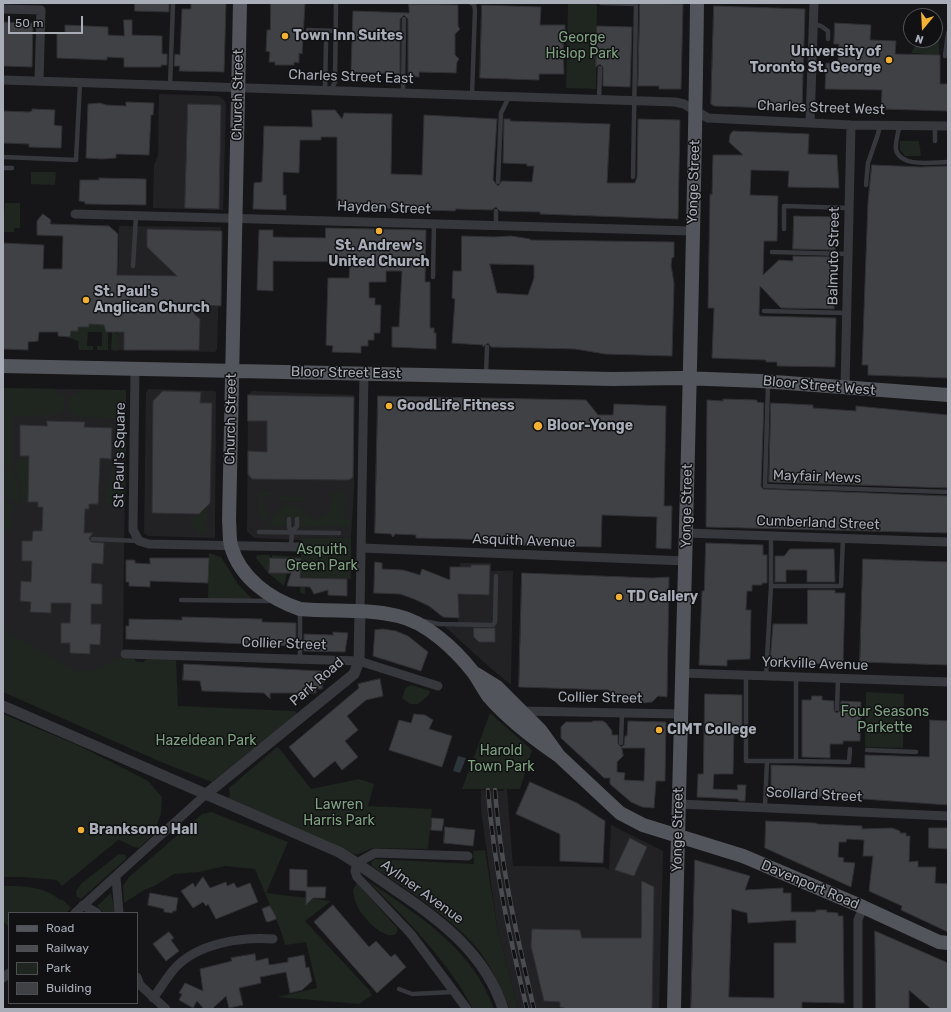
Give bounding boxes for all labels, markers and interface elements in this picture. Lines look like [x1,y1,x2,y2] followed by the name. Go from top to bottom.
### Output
[10,8,85,34] scale bar
[903,8,943,48] north arrow
[15,16,43,30] text: 50 m
[293,28,403,44] place label: Town Inn Suites
[546,30,618,62] park label: George Hislop Park
[280,31,290,41] marker: Town Inn Suites
[914,32,925,46] text: N
[750,44,881,76] place label: University of Toronto St. George
[229,49,247,141] street label: Church Street
[884,55,894,65] marker: University of Toronto St. George
[288,66,414,88] street label: Charles Street East
[757,97,885,119] street label: Charles Street West
[684,139,704,225] street label: Yonge Street
[337,198,431,218] street label: Hayden Street
[825,206,843,306] street label: Balmuto Street
[374,226,384,236] marker: St. Andrew's United Church
[328,238,430,270] place label: St. Andrew's United Church
[94,284,210,316] place label: St. Paul's Anglican Church
[81,295,91,305] marker: St. Paul's Anglican Church
[291,364,401,382] street label: Bloor Street East
[222,373,240,465] street label: Church Street
[762,373,876,399] street label: Bloor Street West
[397,398,515,414] place label: GoodLife Fitness
[384,401,394,411] marker: GoodLife Fitness
[111,402,129,508] street label: St Paul's Square
[547,418,633,434] place label: Bloor-Yonge
[532,420,544,432] marker: Bloor-Yonge
[678,464,696,548] street label: Yonge Street
[772,467,862,487] street label: Mayfair Mews
[756,512,880,534] street label: Cumberland Street
[472,531,576,551] street label: Asquith Avenue
[286,542,358,574] park label: Asquith Green Park
[627,589,698,605] place label: TD Gallery
[614,592,624,602] marker: TD Gallery
[241,634,327,654] street label: Collier Street
[287,654,347,710] street label: Park Road
[761,654,869,674] street label: Yorkville Avenue
[558,689,642,707] street label: Collier Street
[841,704,929,736] park label: Four Seasons Parkette
[667,722,757,738] place label: CIMT College
[654,725,664,735] marker: CIMT College
[156,733,256,749] park label: Hazeldean Park
[468,743,534,776] park label: Harold Town Park
[765,784,863,806] street label: Scollard Street
[669,788,687,872] street label: Yonge Street
[303,797,375,830] park label: Lawren Harris Park
[89,822,198,838] place label: Branksome Hall
[76,825,86,835] marker: Branksome Hall
[377,856,467,928] street label: Aylmer Avenue
[758,857,862,913] street label: Davenport Road
[8,912,138,1004] legend
[46,921,74,935] text: Road
[46,941,89,955] text: Railway
[46,961,71,975] text: Park
[46,981,92,995] text: Building

